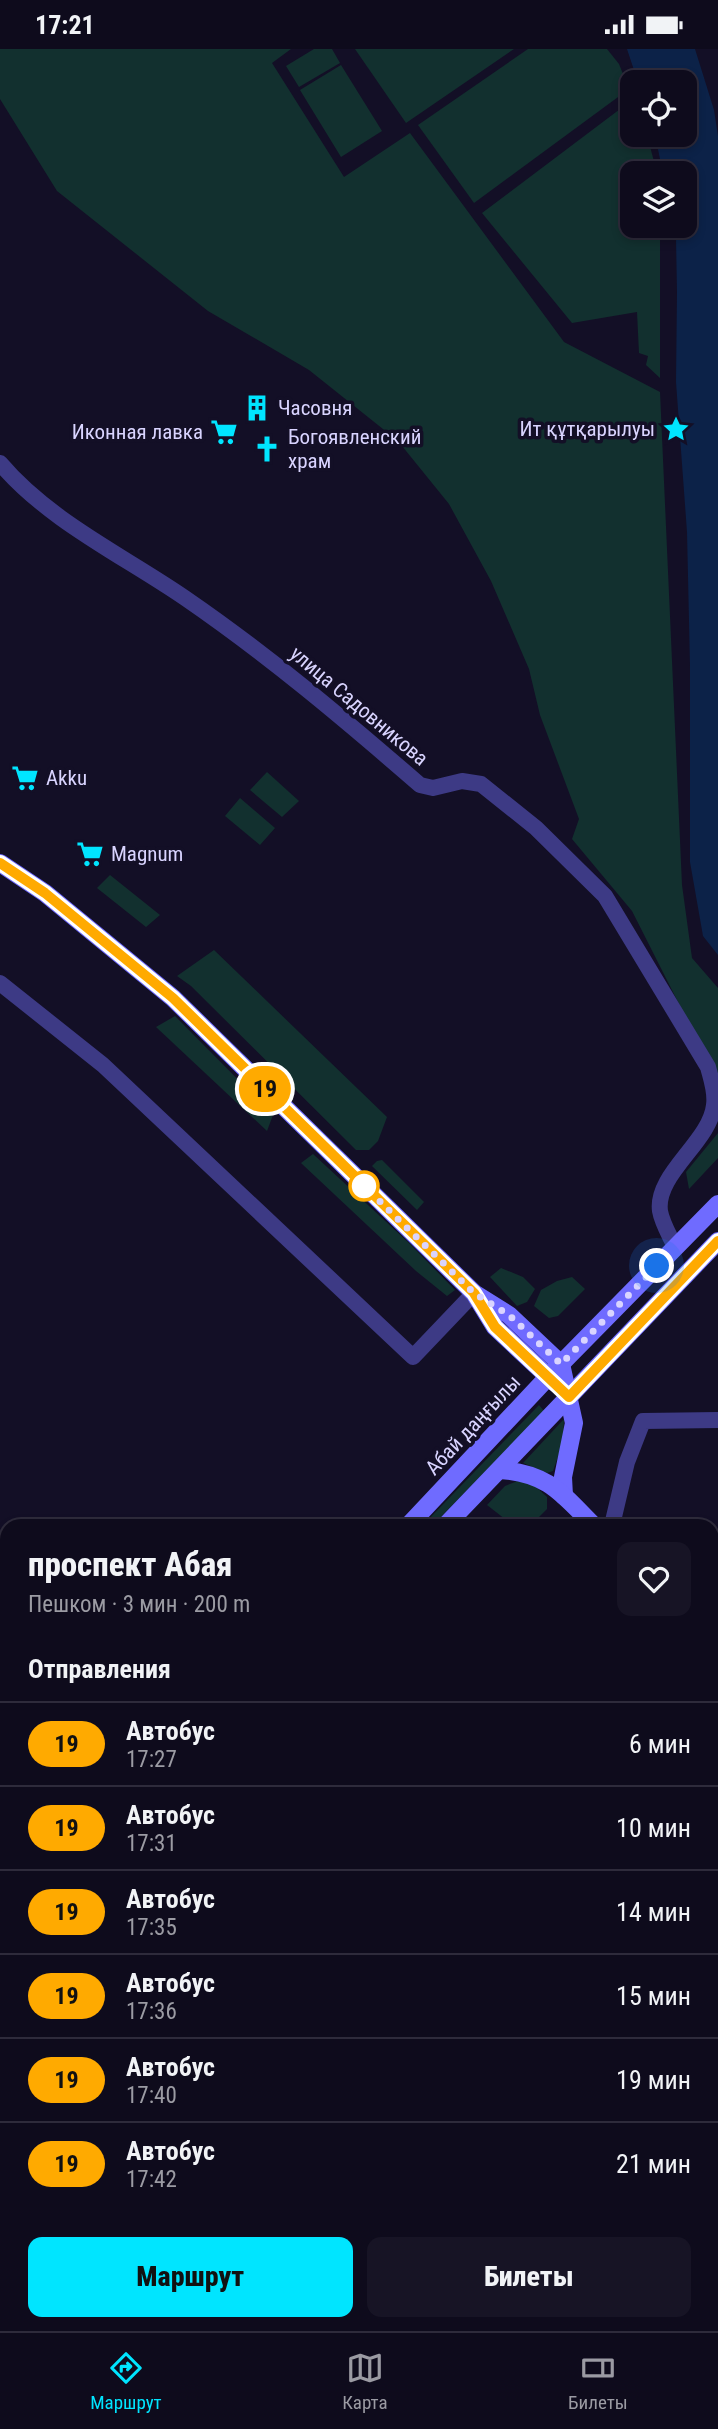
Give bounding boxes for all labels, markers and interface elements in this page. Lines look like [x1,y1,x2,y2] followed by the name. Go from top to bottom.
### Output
[35,10,95,40] text: 17:21
[620,70,697,238] map controls
[620,70,697,147] button: locate
[620,161,697,238] button: layers
[242,393,272,423] building icon: Часовня
[278,396,352,420] place label: Часовня
[661,414,691,444] place icon: Ит құтқарылуы
[209,417,239,447] supermarket icon: Иконная лавка
[519,417,655,441] place label: Ит құтқарылуы
[72,420,203,444] place label: Иконная лавка
[288,425,421,473] place label: Богоявленский храм
[252,434,282,464] church icon: Богоявленский храм
[285,641,433,771] street label: улица Садовникова
[10,763,40,793] supermarket icon: Akku
[46,766,87,790] place label: Akku
[75,839,105,869] supermarket icon: Magnum
[111,842,183,866] place label: Magnum
[233,1066,296,1112] line badge: 19
[253,1075,277,1103] text: 19
[349,1171,379,1201] unlabelled marker
[639,1248,674,1283] your location
[421,1370,525,1480] street label: Абай даңғылы
[617,1542,691,1616] button: heart
[28,1545,232,1584] text: проспект Абая
[28,1591,250,1618] text: Пешком · 3 мин · 200 m
[28,1654,171,1684] text: Отправления
[126,1716,215,1746] text: Автобус
[629,1729,691,1759] text: 6 мин
[54,1730,79,1758] text: 19
[126,1746,177,1773] text: 17:27
[126,1800,215,1830] text: Автобус
[616,1813,691,1843] text: 10 мин
[54,1814,79,1842] text: 19
[126,1830,177,1857] text: 17:31
[126,1884,215,1914] text: Автобус
[616,1897,691,1927] text: 14 мин
[54,1898,79,1926] text: 19
[126,1914,177,1941] text: 17:35
[126,1968,215,1998] text: Автобус
[616,1981,691,2011] text: 15 мин
[54,1982,79,2010] text: 19
[126,1998,177,2025] text: 17:36
[126,2052,215,2082] text: Автобус
[616,2065,691,2095] text: 19 мин
[54,2066,79,2094] text: 19
[126,2082,177,2109] text: 17:40
[126,2136,215,2166] text: Автобус
[616,2149,691,2179] text: 21 мин
[54,2150,79,2178] text: 19
[126,2166,177,2193] text: 17:42
[28,2237,353,2317] button: Маршрут
[367,2237,691,2317] button: Билеты
[90,2349,162,2414] tab: Маршрут
[342,2349,388,2414] tab: Карта
[568,2349,628,2414] tab: Билеты

